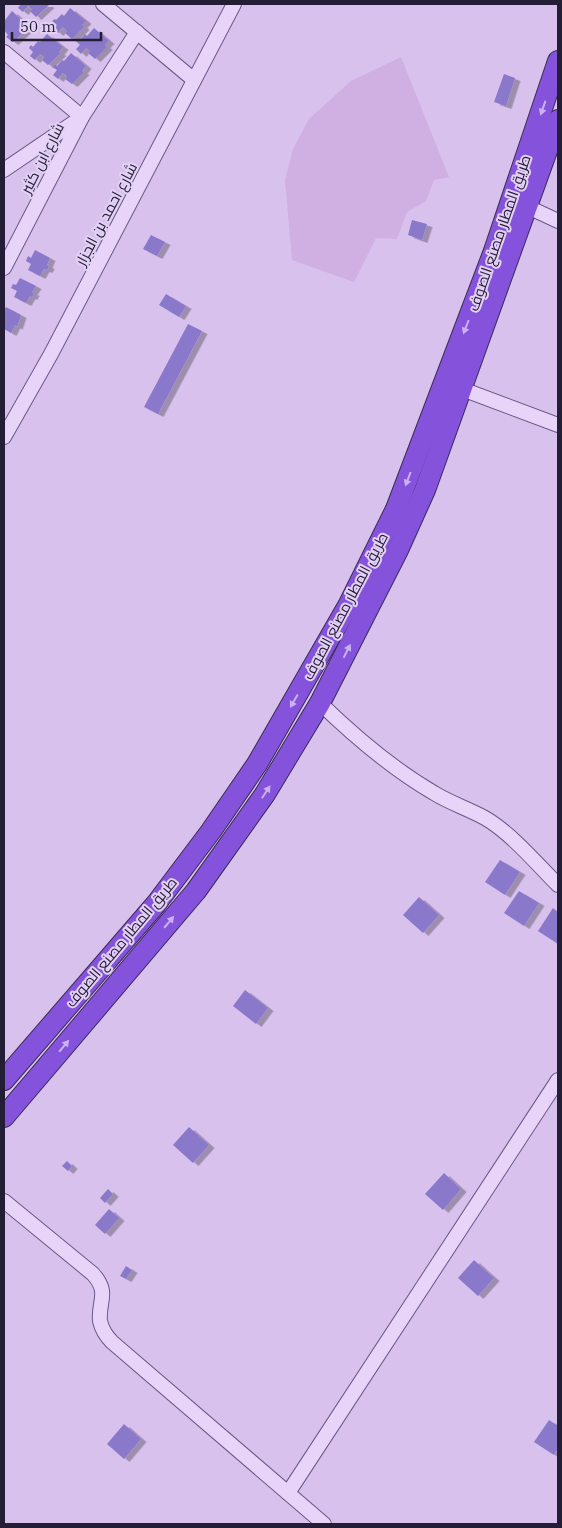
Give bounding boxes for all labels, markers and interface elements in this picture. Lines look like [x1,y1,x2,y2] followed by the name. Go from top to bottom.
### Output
[12,10,101,42] scale bar
[20,17,56,36] text: 50 m
[538,100,546,115] one-way arrow
[16,119,70,199] street label: شارع ابن كثير
[463,152,537,314] street label: طريق المطار مصنع الصوف
[70,159,143,271] street label: شارع احمد بن الجزار
[462,320,470,335] one-way arrow
[404,472,412,487] one-way arrow
[298,529,394,684] street label: طريق المطار مصنع الصوف
[343,644,351,658] one-way arrow
[289,694,298,707] one-way arrow
[261,785,271,799] one-way arrow
[61,873,183,1012] street label: طريق المطار مصنع الصوف
[164,916,175,929] one-way arrow
[59,1040,70,1053] one-way arrow

